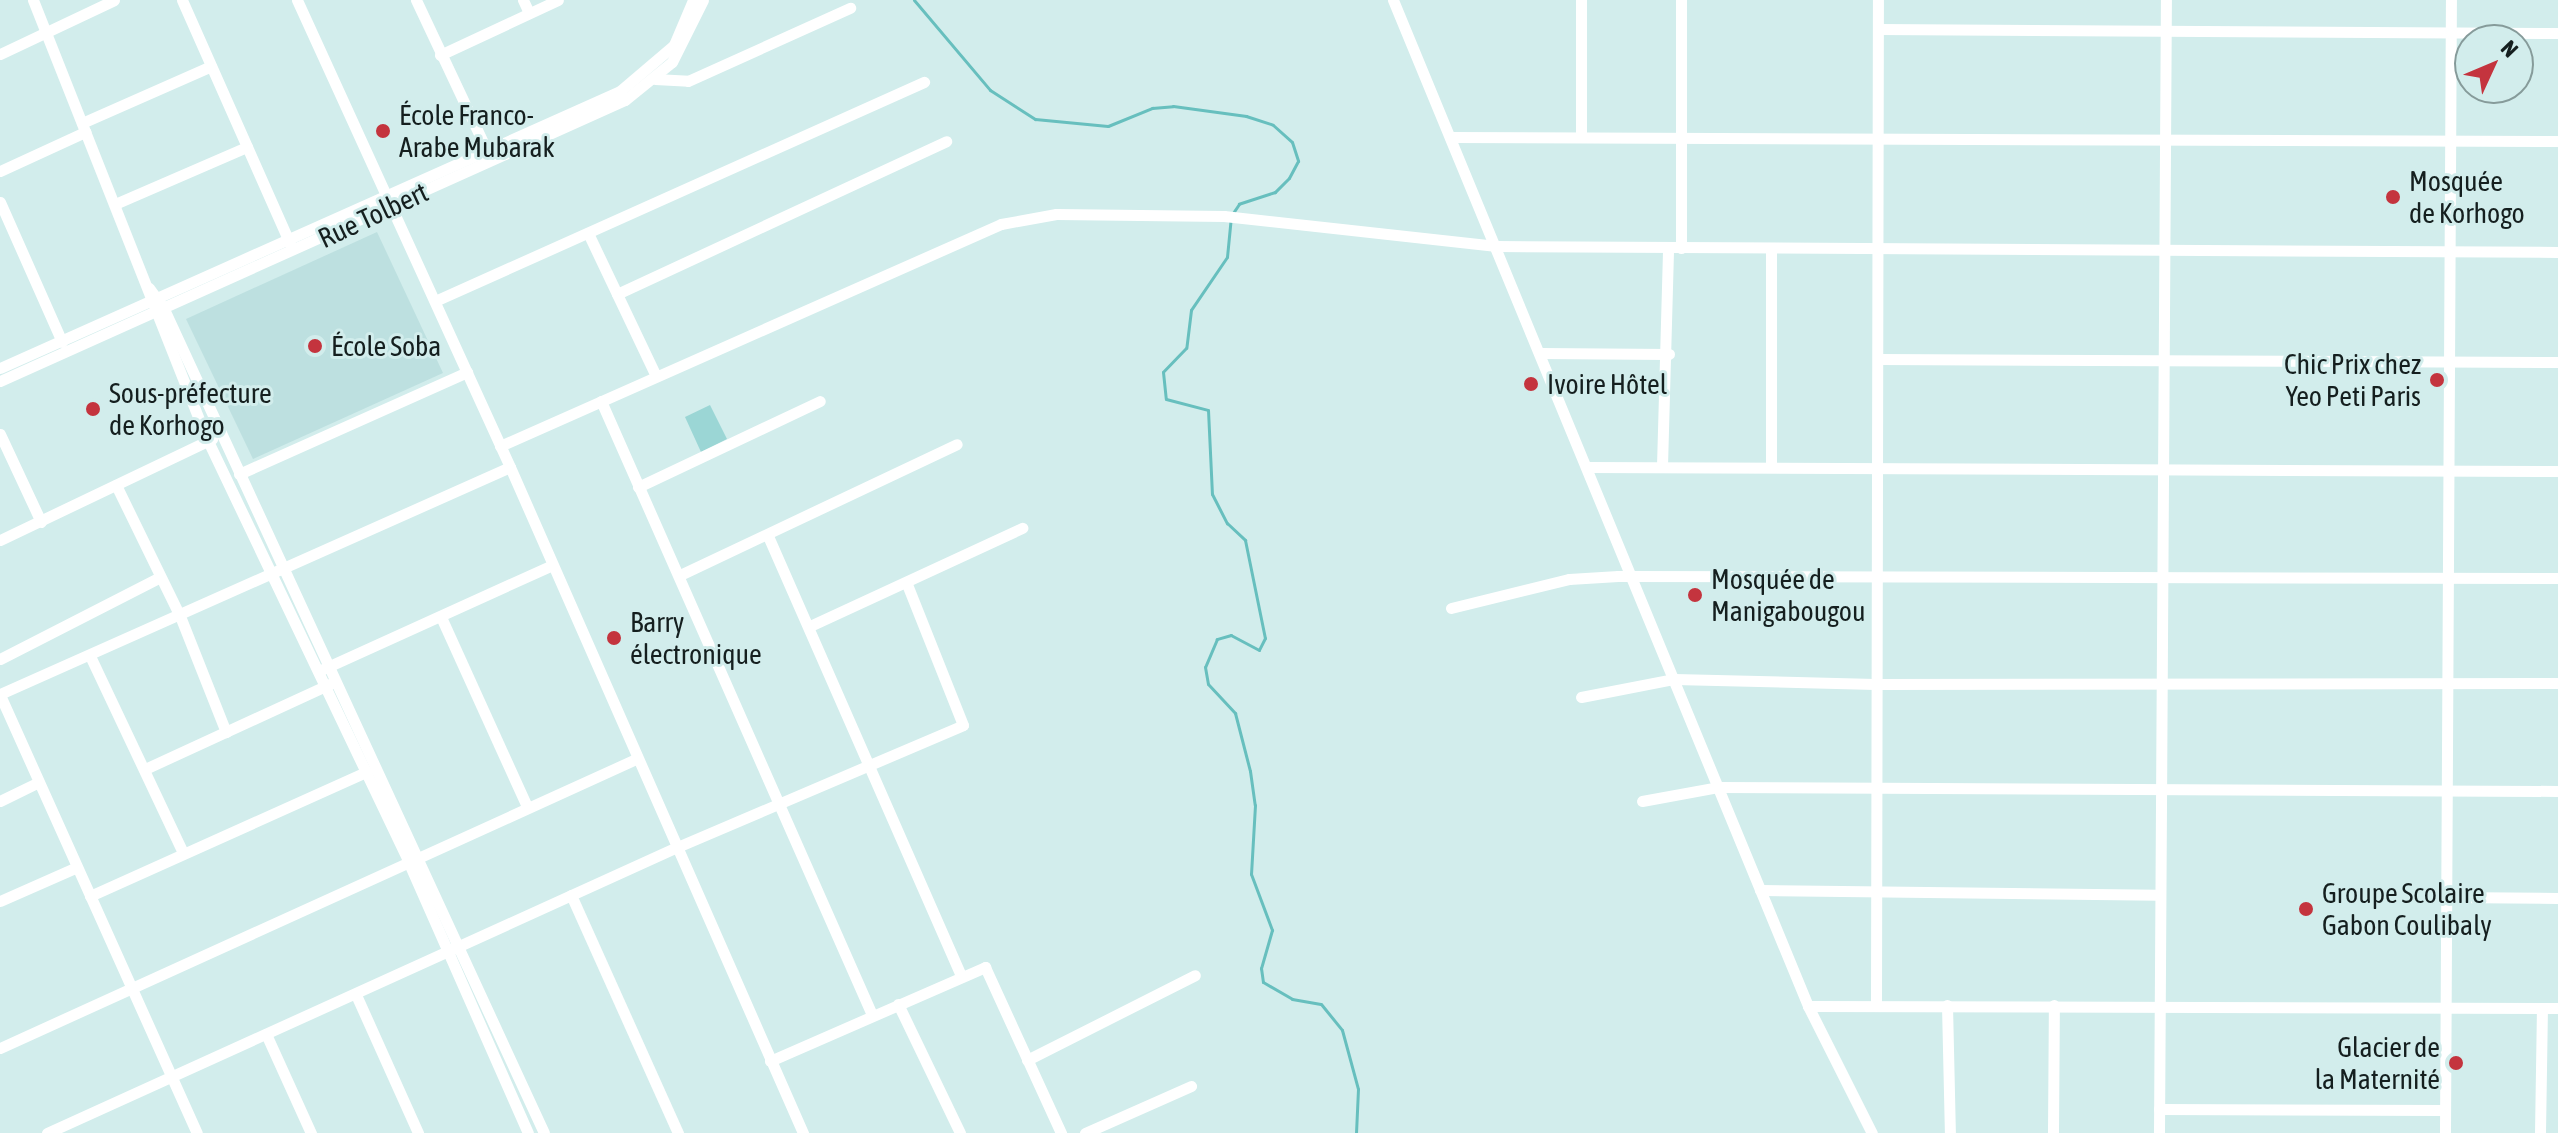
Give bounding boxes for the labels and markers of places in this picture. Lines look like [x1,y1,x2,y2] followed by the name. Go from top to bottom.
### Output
[399,98,555,164] place label: École Franco- Arabe Mubarak
[374,122,392,140] marker: École Franco- Arabe Mubarak
[2409,164,2525,230] place label: Mosquée de Korhogo
[2384,188,2402,206] marker: Mosquée de Korhogo
[331,329,441,363] place label: École Soba
[306,337,324,355] marker: École Soba
[2284,347,2421,413] place label: Chic Prix chez Yeo Peti Paris
[1547,367,1667,401] place label: Ivoire Hôtel
[2428,371,2446,389] marker: Chic Prix chez Yeo Peti Paris
[1522,375,1540,393] marker: Ivoire Hôtel
[109,376,272,442] place label: Sous-préfecture de Korhogo
[84,400,102,418] marker: Sous-préfecture de Korhogo
[1711,562,1865,628] place label: Mosquée de Manigabougou
[1686,586,1704,604] marker: Mosquée de Manigabougou
[630,605,762,671] place label: Barry électronique
[605,629,623,647] marker: Barry électronique
[2322,876,2492,942] place label: Groupe Scolaire Gabon Coulibaly
[2297,900,2315,918] marker: Groupe Scolaire Gabon Coulibaly
[2315,1030,2440,1096] place label: Glacier de la Maternité
[2447,1054,2465,1072] marker: Glacier de la Maternité

